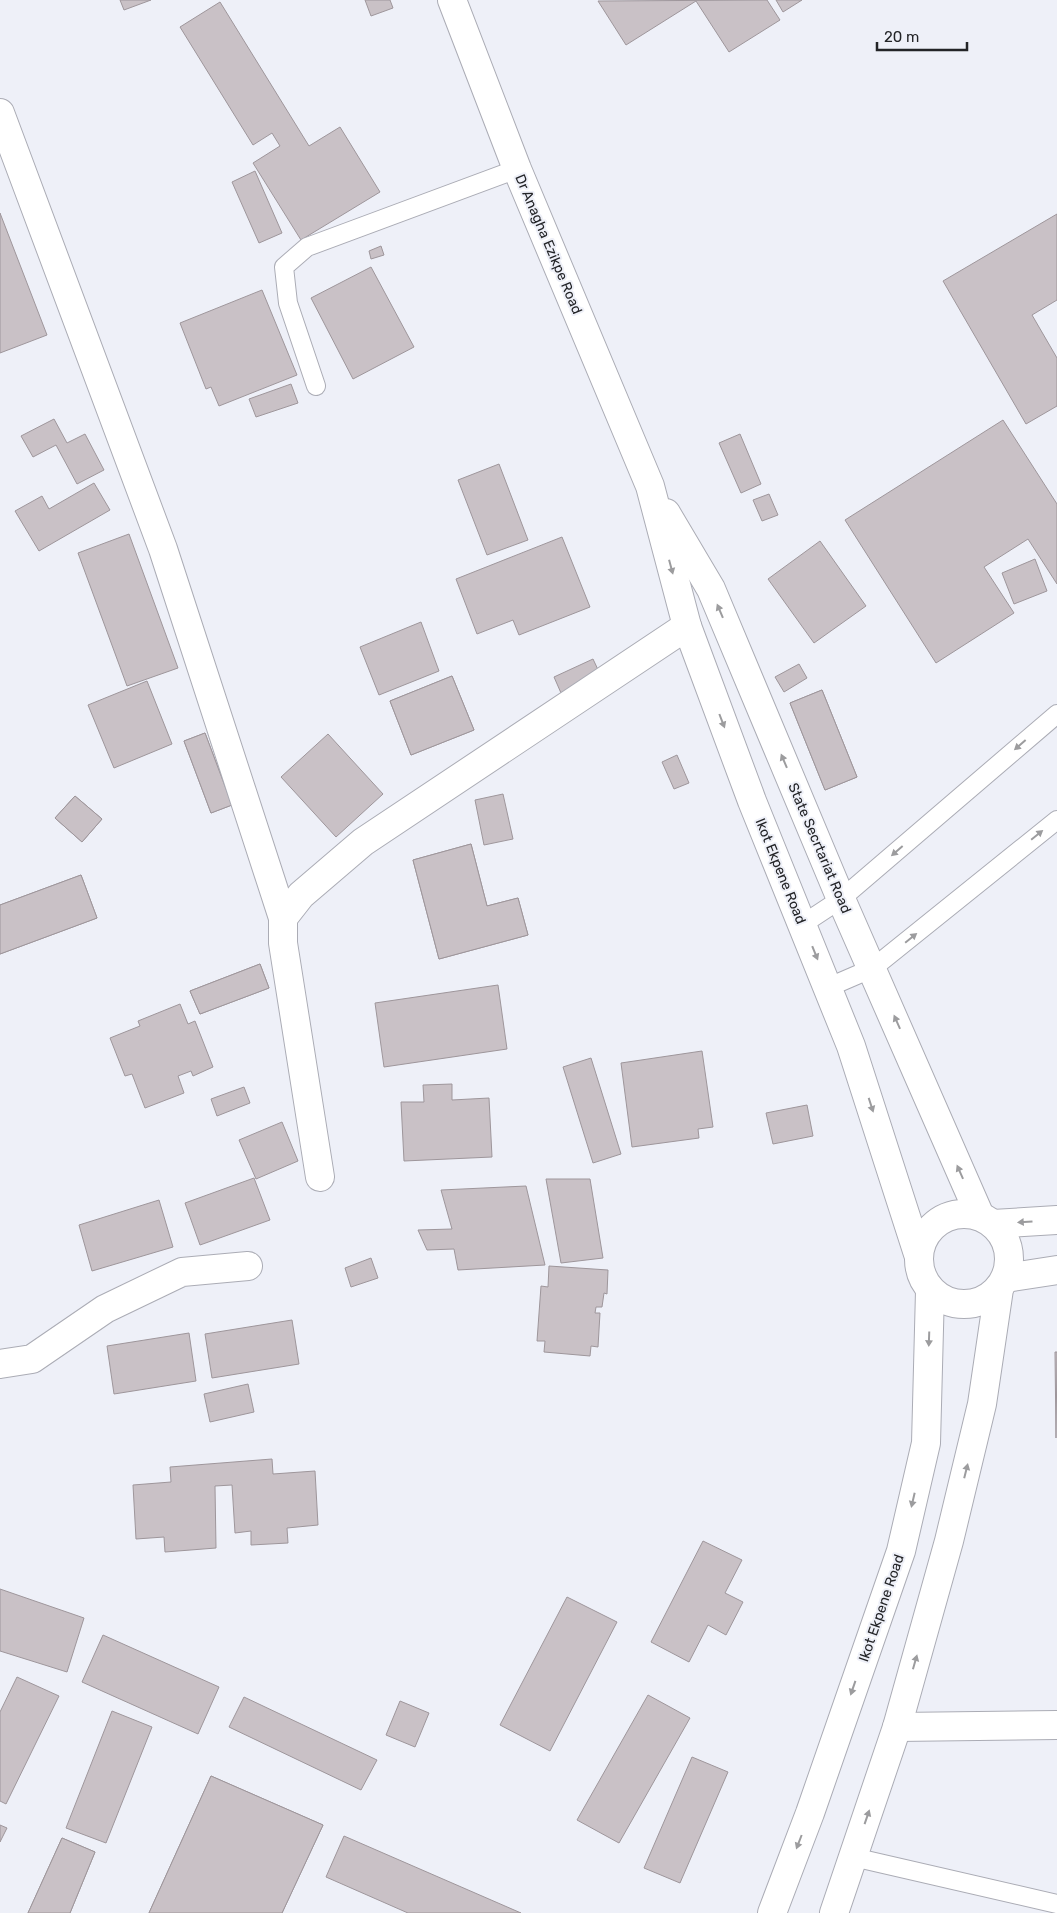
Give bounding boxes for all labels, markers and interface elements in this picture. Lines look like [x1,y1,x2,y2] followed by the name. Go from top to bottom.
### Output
[877,20,967,52] scale bar
[884,28,919,46] text: 20 m
[511,172,586,317] street label: Dr Anagha Ezikpe Road
[667,559,675,574] one-way arrow
[716,604,724,618] one-way arrow
[718,714,726,729] one-way arrow
[1014,740,1027,751] one-way arrow
[779,754,787,768] one-way arrow
[784,781,855,916] street label: State Secrtariat Road
[752,816,809,926] street label: Ikot Ekpene Road
[1030,830,1043,841] one-way arrow
[891,845,903,857] one-way arrow
[904,932,917,943] one-way arrow
[811,946,819,960] one-way arrow
[892,1015,900,1029] one-way arrow
[867,1098,875,1113] one-way arrow
[956,1165,964,1179] one-way arrow
[1017,1218,1033,1226] one-way arrow
[924,1332,932,1348] one-way arrow
[962,1464,970,1479] one-way arrow
[909,1493,917,1508] one-way arrow
[855,1552,908,1664] street label: Ikot Ekpene Road
[911,1654,919,1670] one-way arrow
[849,1681,856,1696] one-way arrow
[863,1809,871,1824] one-way arrow
[795,1834,802,1849] one-way arrow

